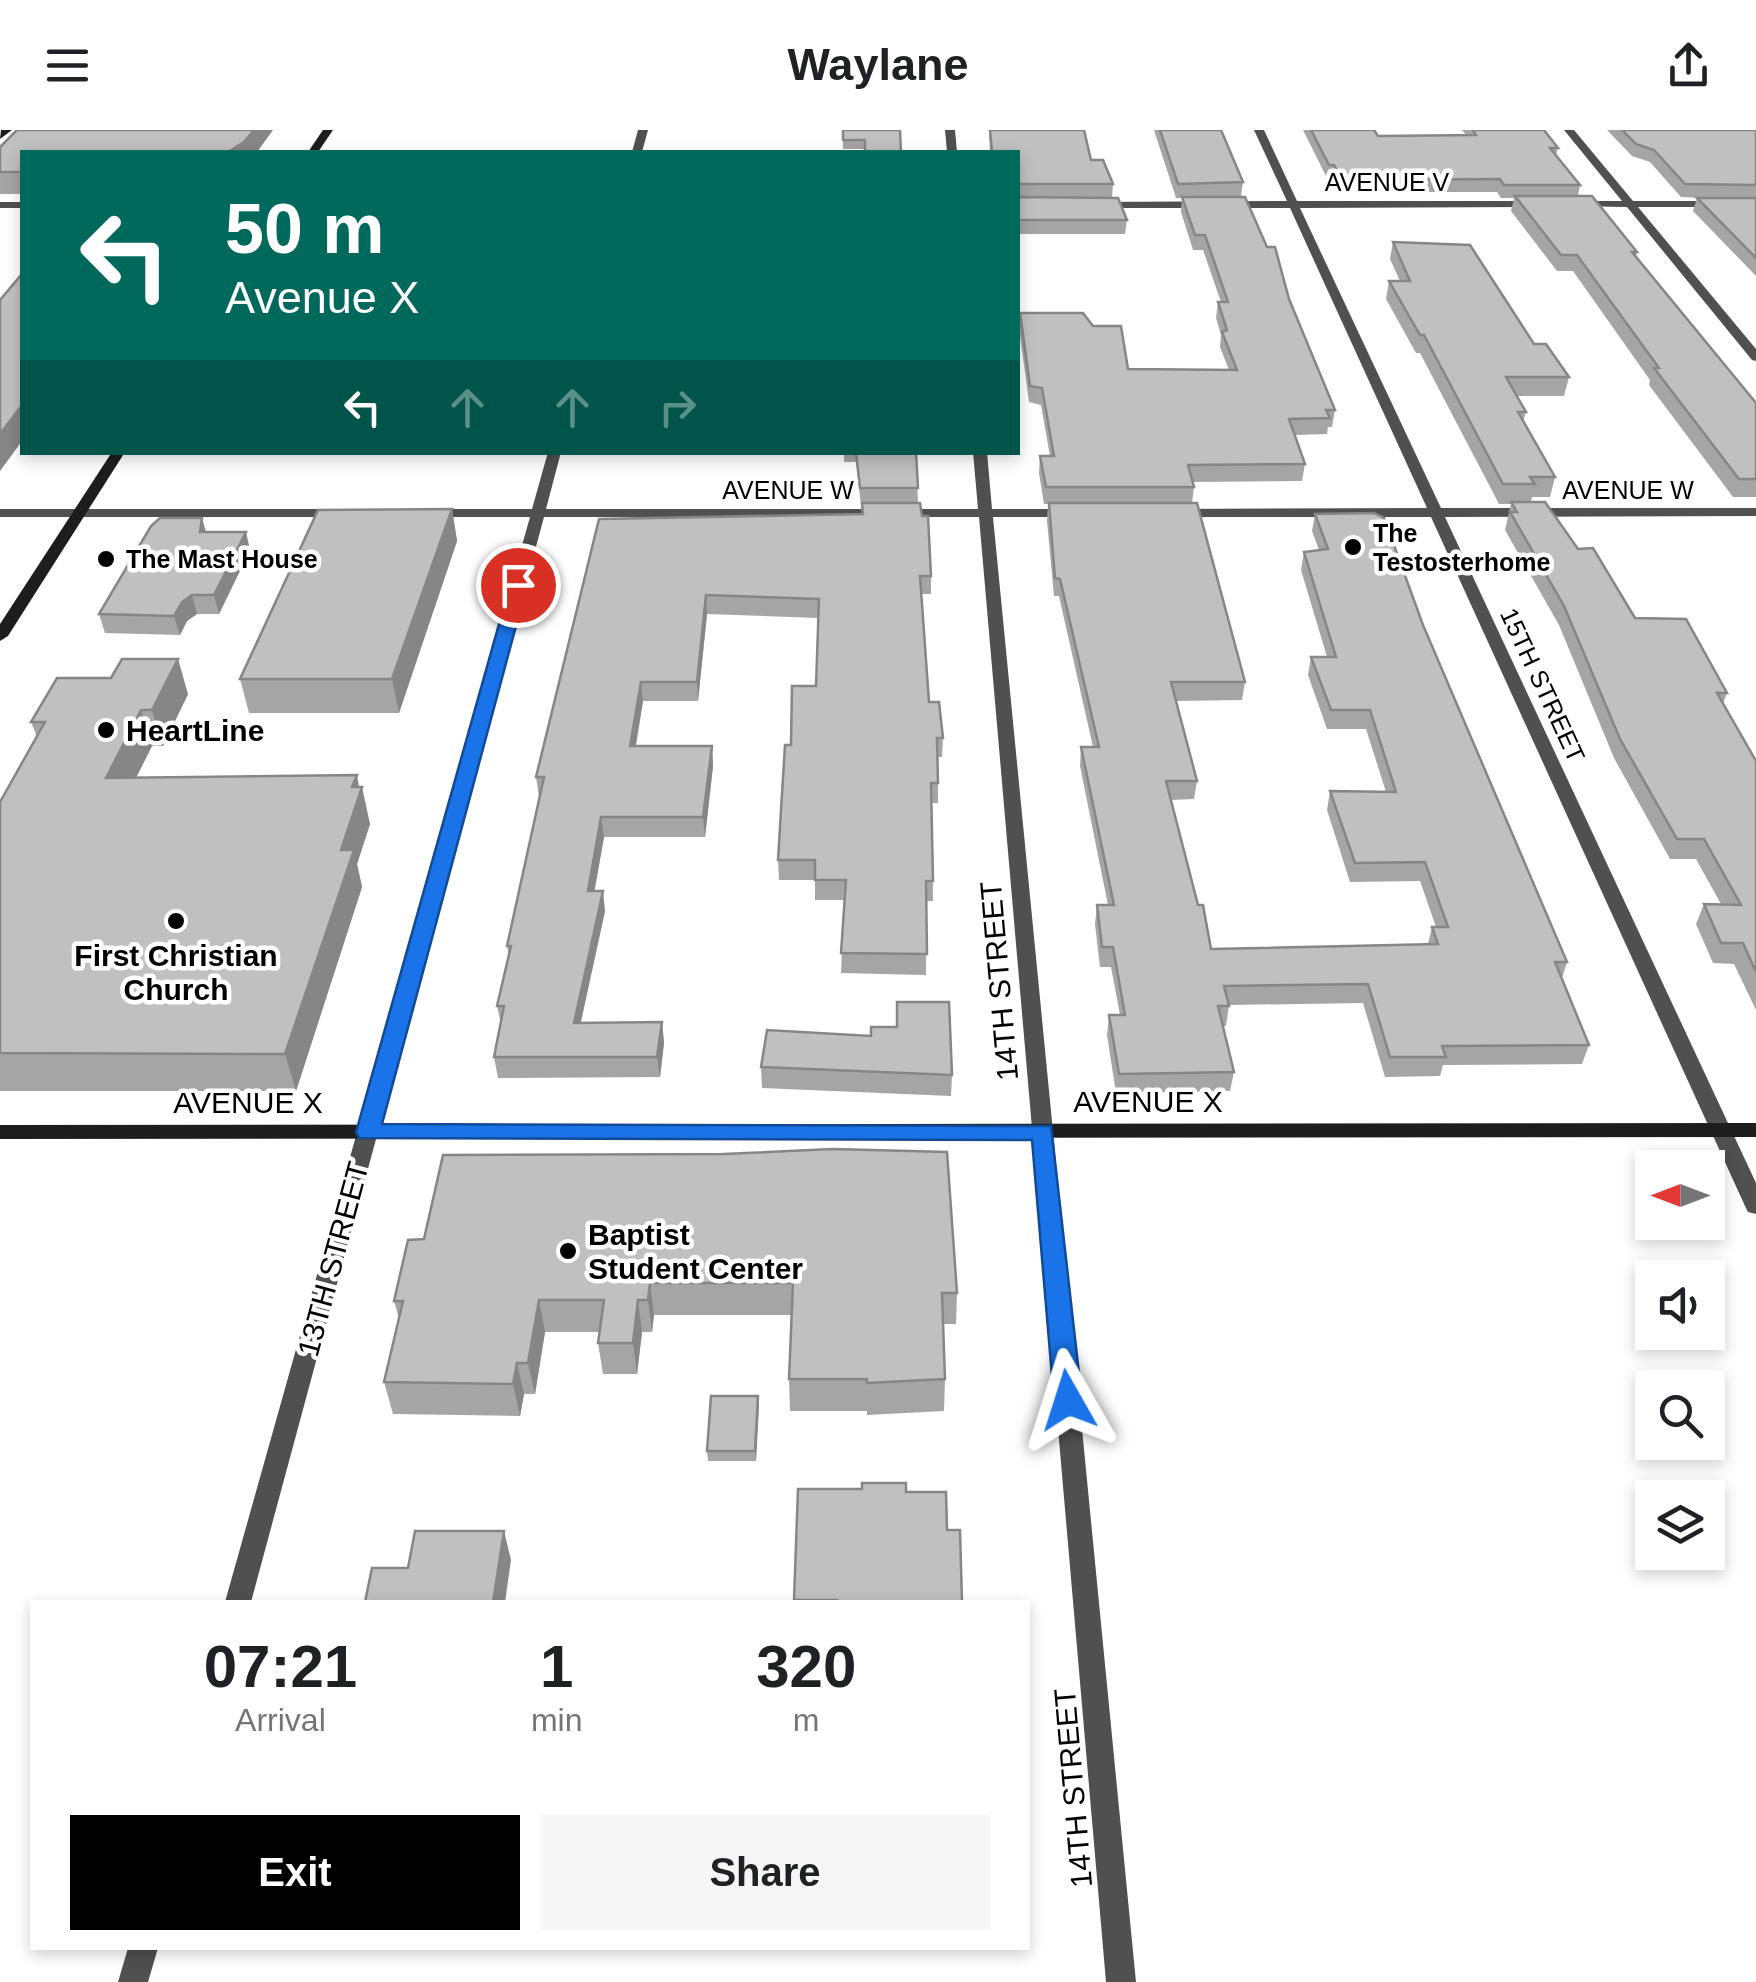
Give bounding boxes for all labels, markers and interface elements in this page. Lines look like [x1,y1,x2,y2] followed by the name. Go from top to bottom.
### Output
[40,38,95,93] icon: menu
[1661,38,1716,93] icon: share
[788,39,968,90] text: Waylane
[1325,168,1450,196] street label: AVENUE V
[60,190,190,320] icon: left
[225,190,385,268] text: 50 m
[225,272,419,323] text: Avenue X
[335,380,390,435] icon: left
[440,380,495,435] icon: ahead
[545,380,600,435] icon: ahead
[650,380,705,435] icon: right
[722,476,854,504] street label: AVENUE W
[1562,476,1694,504] street label: AVENUE W
[1373,519,1550,576] place label: The Testosterhome
[1342,536,1364,558] marker: The Testosterhome
[476,543,561,628] pin
[126,545,318,573] place label: The Mast House
[95,548,117,570] marker: The Mast House
[491,558,546,613] icon: arrive
[1495,604,1591,766] street label: 15TH STREET
[126,714,264,747] place label: HeartLine
[95,719,117,741] marker: HeartLine
[974,880,1024,1082] street label: 14TH STREET
[165,910,187,932] marker: First Christian Church
[74,939,278,1006] place label: First Christian Church
[1073,1085,1223,1118] street label: AVENUE X
[173,1086,323,1119] street label: AVENUE X
[1635,1150,1725,1240] north arrow
[1635,1150,1725,1570] map controls
[291,1158,375,1360] street label: 13TH STREET
[588,1218,803,1285] place label: Baptist Student Center
[557,1240,579,1262] marker: Baptist Student Center
[1635,1260,1725,1350] button: sound
[1016,1348,1120,1452] position arrow
[1635,1370,1725,1460] button: search
[1635,1480,1725,1570] button: layers
[204,1633,357,1700] text: 07:21
[540,1633,573,1700] text: 1
[756,1633,856,1700] text: 320
[1048,1687,1098,1889] street label: 14TH STREET
[235,1702,326,1738] text: Arrival
[531,1702,582,1738] text: min
[793,1702,820,1738] text: m
[70,1815,520,1930] button: Exit
[540,1815,990,1930] button: Share

